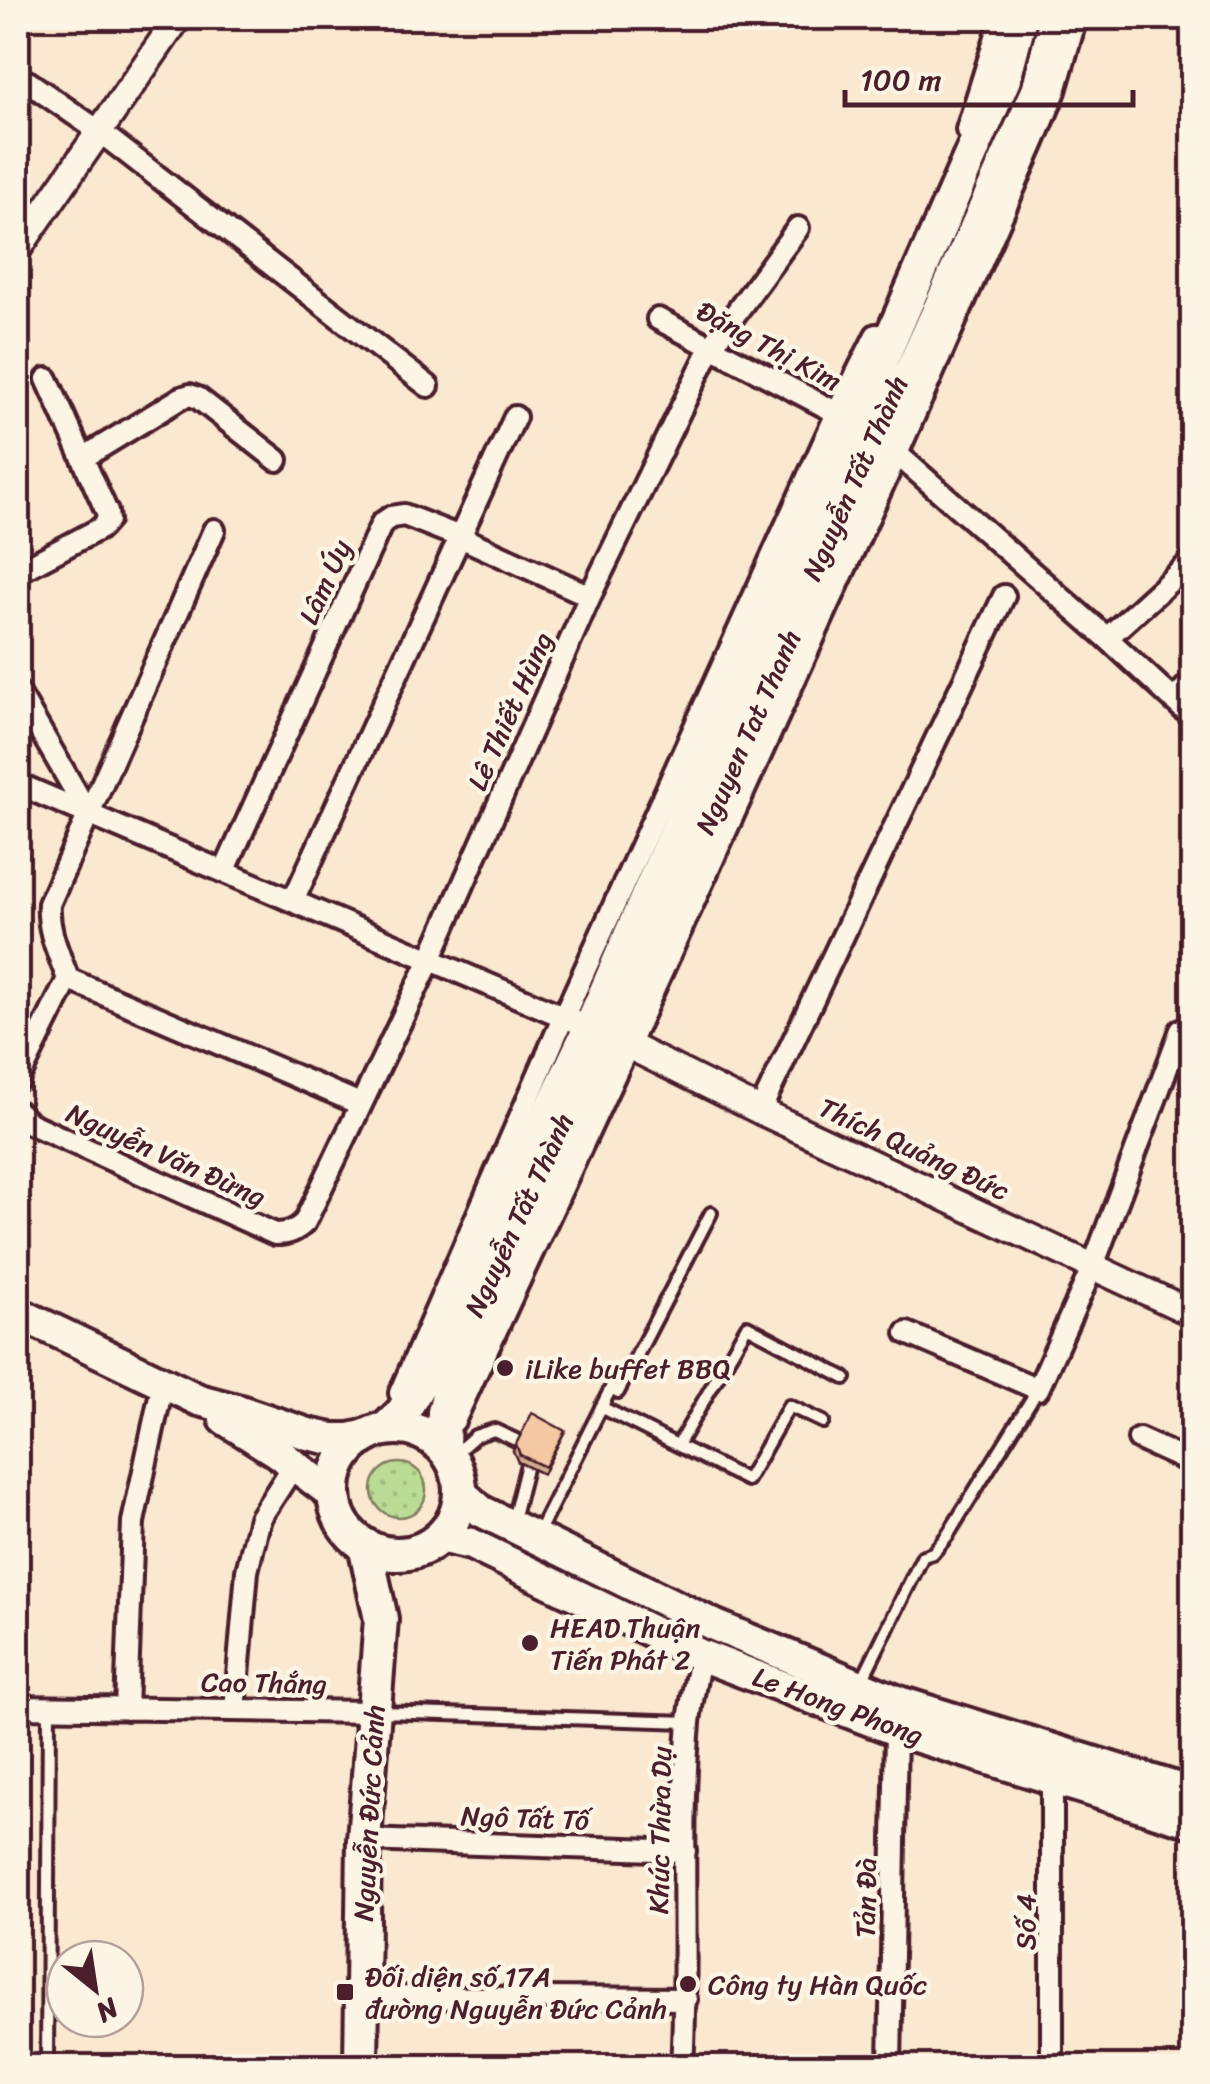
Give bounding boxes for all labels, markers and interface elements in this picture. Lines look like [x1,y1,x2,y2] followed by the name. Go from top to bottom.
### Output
[845,45,1132,107] scale bar
[860,53,942,107] text: 100 m
[687,287,851,405] street label: Đặng Thị Kim
[788,367,922,589] street label: Nguyễn Tất Thành
[285,531,366,633] street label: Lâm Úy
[681,622,815,842] street label: Nguyen Tat Thanh
[453,623,567,799] street label: Lê Thiết Hùng
[810,1083,1018,1215] street label: Thích Quảng Đức
[58,1089,274,1221] street label: Nguyễn Văn Đừng
[450,1105,588,1325] street label: Nguyễn Tất Thành
[525,1344,731,1393] place label: iLike buffet BBQ
[494,1357,516,1379] marker: iLike buffet BBQ
[550,1603,700,1684] place label: HEAD Thuận Tiến Phát 2
[519,1632,541,1654] marker: HEAD Thuận Tiến Phát 2
[746,1652,930,1760] street label: Le Hong Phong
[201,1657,327,1709] street label: Cao Thắng
[339,1704,399,1922] street label: Nguyễn Đức Cảnh
[634,1746,686,1914] street label: Khúc Thừa Dụ
[460,1791,595,1845] street label: Ngô Tất Tố
[841,1857,891,1939] street label: Tản Đà
[1001,1894,1050,1950] street label: Số 4
[45,1939,145,2039] north arrow
[365,1952,667,2033] place label: Đối diện số 17A đường Nguyễn Đức Cảnh
[708,1960,927,2009] place label: Công ty Hàn Quốc
[677,1973,699,1995] marker: Công ty Hàn Quốc
[334,1981,356,2003] marker: Đối diện số 17A đường Nguyễn Đức Cảnh
[86,1984,129,2037] text: N

